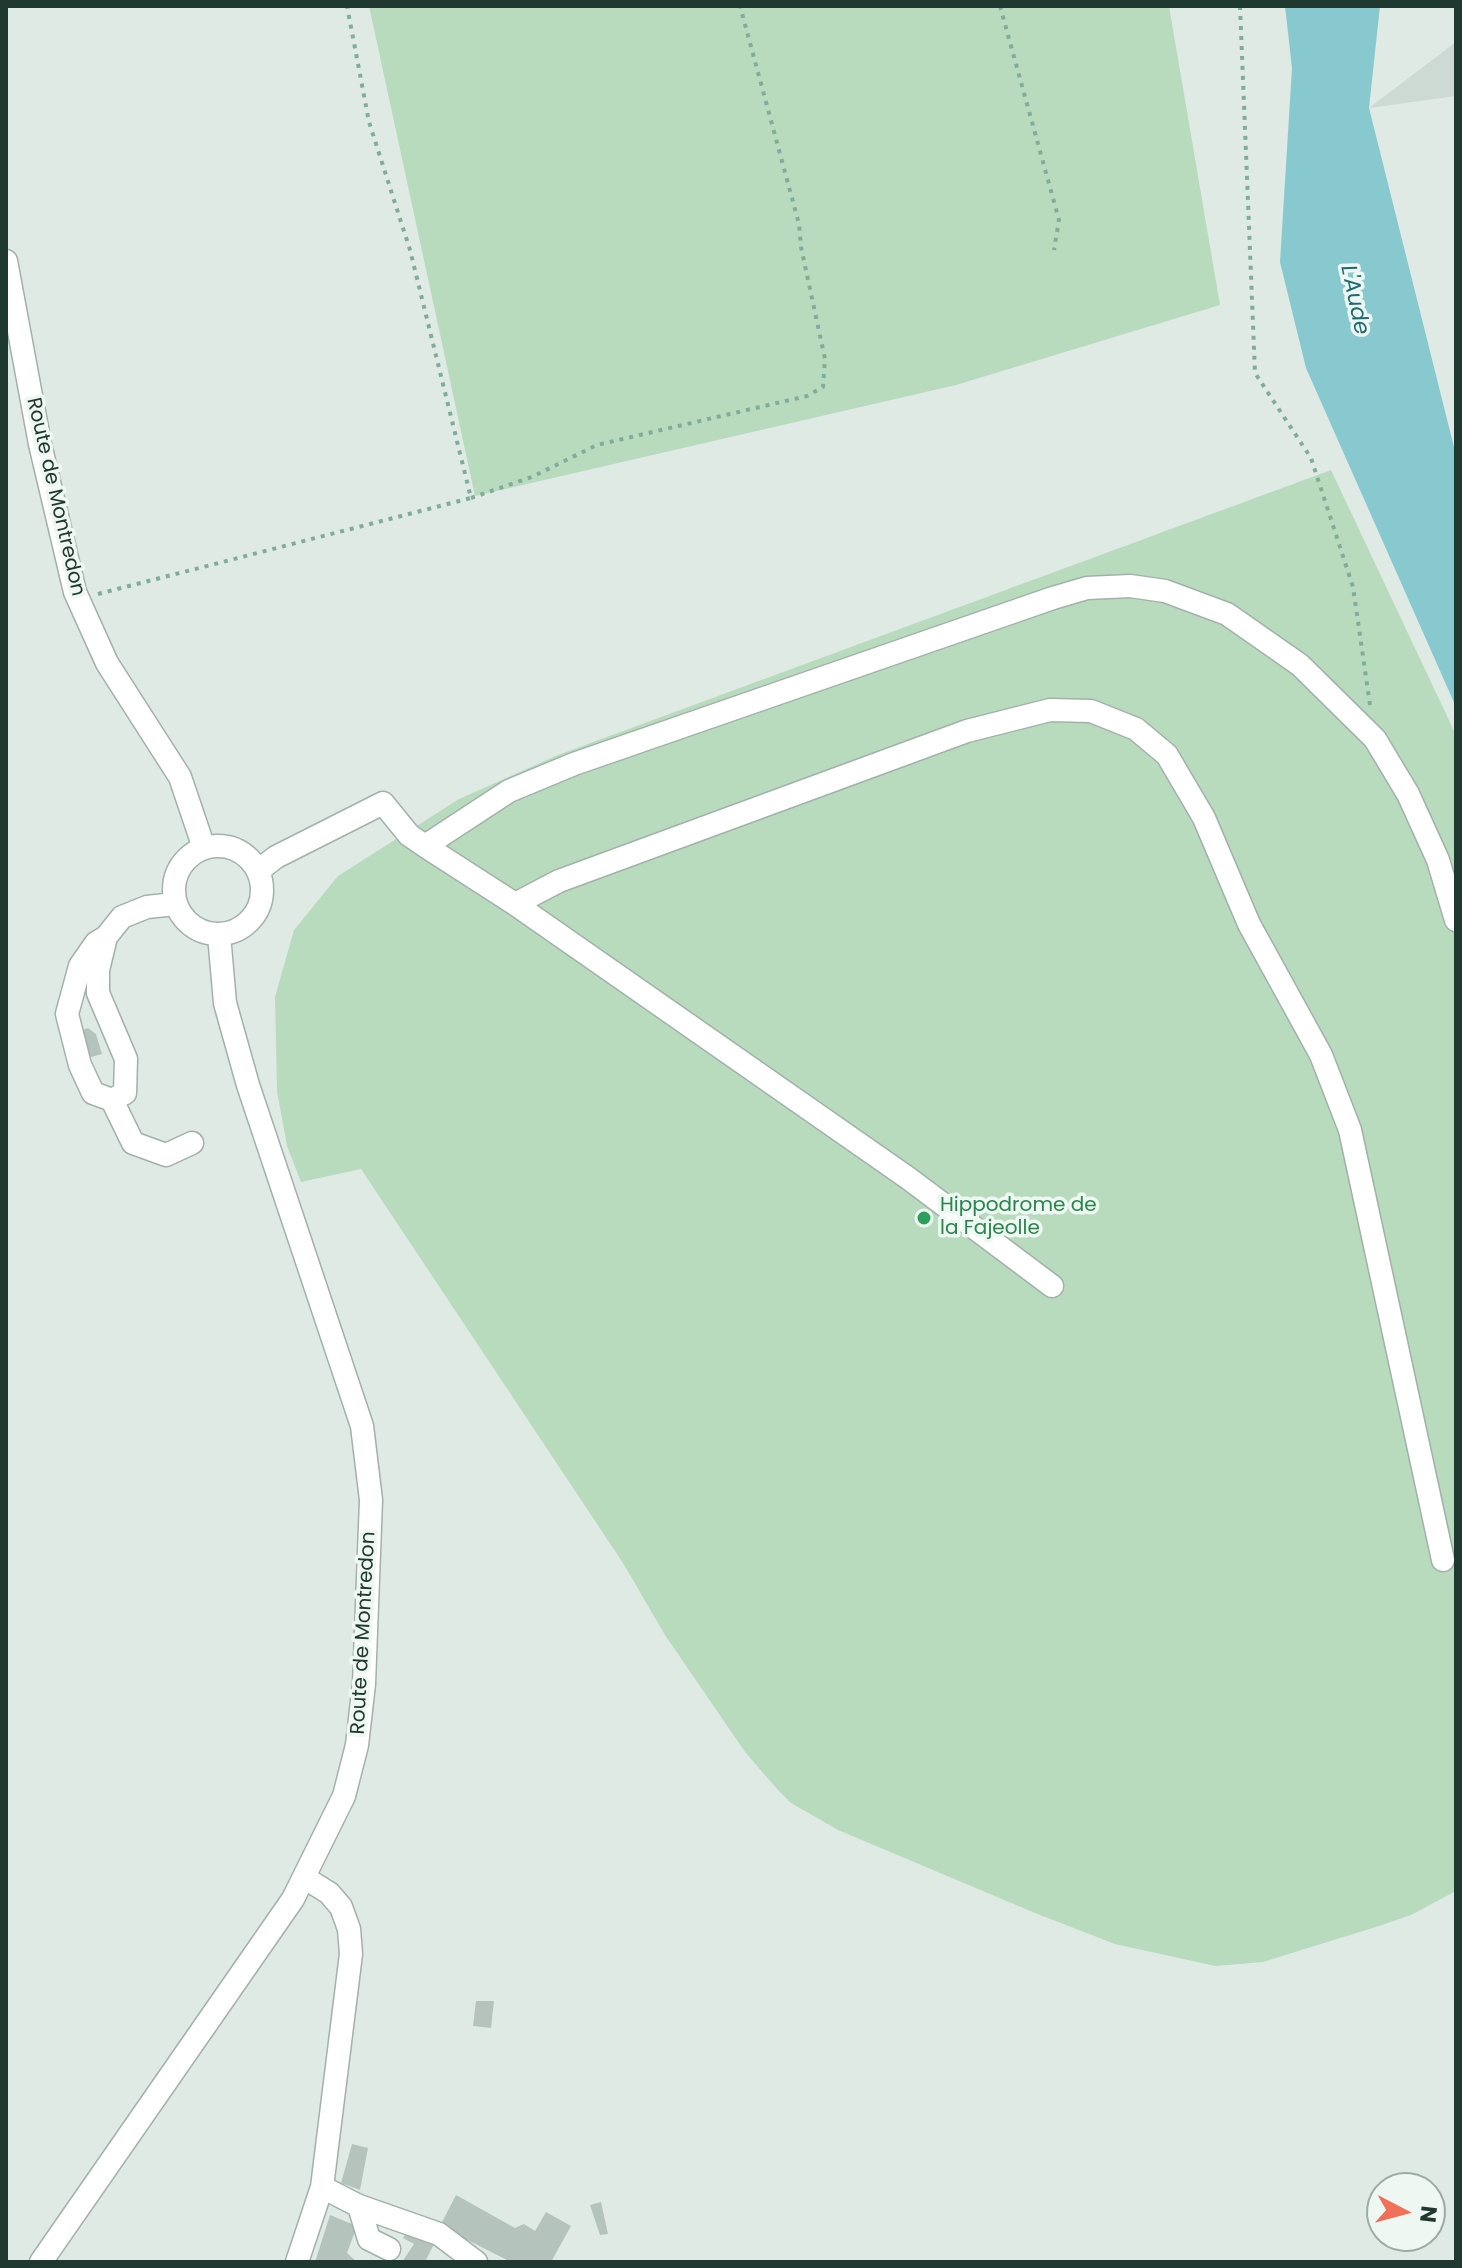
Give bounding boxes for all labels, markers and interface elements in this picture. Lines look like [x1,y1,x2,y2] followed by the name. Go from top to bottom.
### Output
[1334,263,1374,337] water label: L'Aude
[20,395,90,599] street label: Route de Montredon
[940,1194,1097,1241] place label: Hippodrome de la Fajeolle
[915,1209,933,1227] marker: Hippodrome de la Fajeolle
[347,1531,381,1735] street label: Route de Montredon
[1366,2172,1446,2252] north arrow
[1412,2204,1445,2224] text: N

